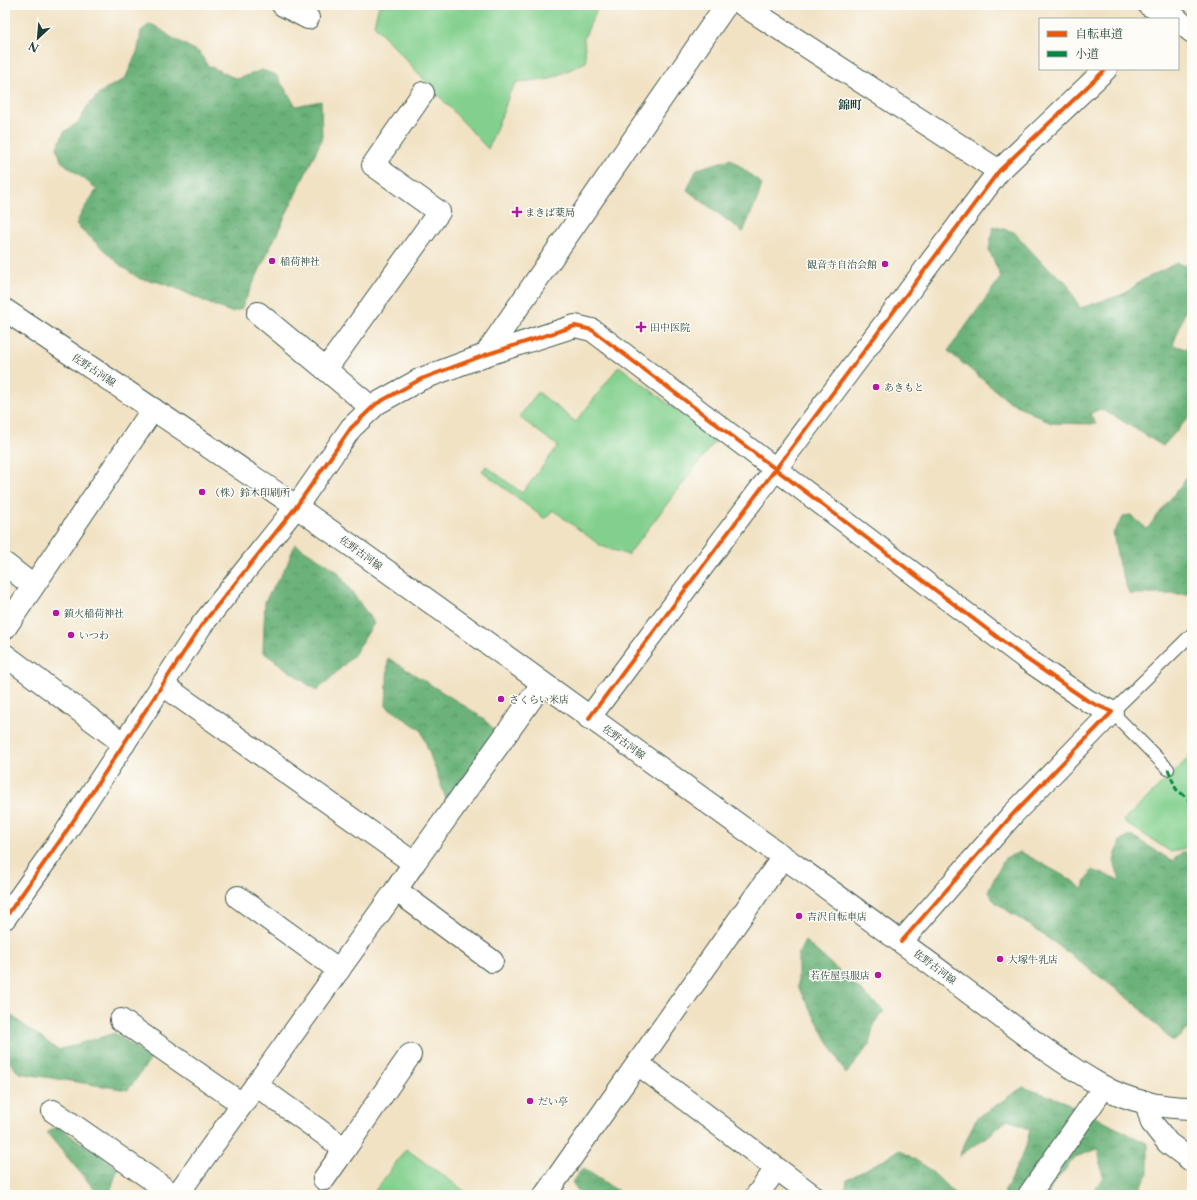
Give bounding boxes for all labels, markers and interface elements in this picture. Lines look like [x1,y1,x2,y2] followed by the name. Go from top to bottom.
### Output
[18,18,58,58] north arrow
[1039,18,1179,70] legend
[1075,26,1123,41] text: 自転車道
[26,38,41,55] text: N
[1075,46,1099,61] text: 小道
[838,97,862,112] district label: 錦町
[525,206,575,219] place label: まきば薬局
[512,207,522,217] marker: まきば薬局
[280,255,320,268] place label: 稲荷神社
[267,256,277,266] marker: 稲荷神社
[807,258,877,271] place label: 観音寺自治会館
[880,259,890,269] marker: 観音寺自治会館
[635,321,647,333] marker: 田中医院
[650,321,690,334] place label: 田中医院
[70,351,118,389] street label: 佐野古河線
[884,381,924,394] place label: あきもと
[871,382,881,392] marker: あきもと
[210,486,290,499] place label: （株）鈴木印刷所
[197,487,207,497] marker: （株）鈴木印刷所
[337,533,385,573] street label: 佐野古河線
[64,607,124,620] place label: 鎮火稲荷神社
[51,608,61,618] marker: 鎮火稲荷神社
[79,629,109,642] place label: いつわ
[66,630,76,640] marker: いつわ
[509,693,569,706] place label: さくらい米店
[496,694,506,704] marker: さくらい米店
[600,722,648,762] street label: 佐野古河線
[807,910,867,923] place label: 吉沢自転車店
[794,911,804,921] marker: 吉沢自転車店
[911,947,959,987] street label: 佐野古河線
[1008,953,1058,966] place label: 大塚牛乳店
[995,954,1005,964] marker: 大塚牛乳店
[810,969,870,982] place label: 若佐屋呉服店
[873,970,883,980] marker: 若佐屋呉服店
[538,1095,568,1108] place label: だい亭
[525,1096,535,1106] marker: だい亭

